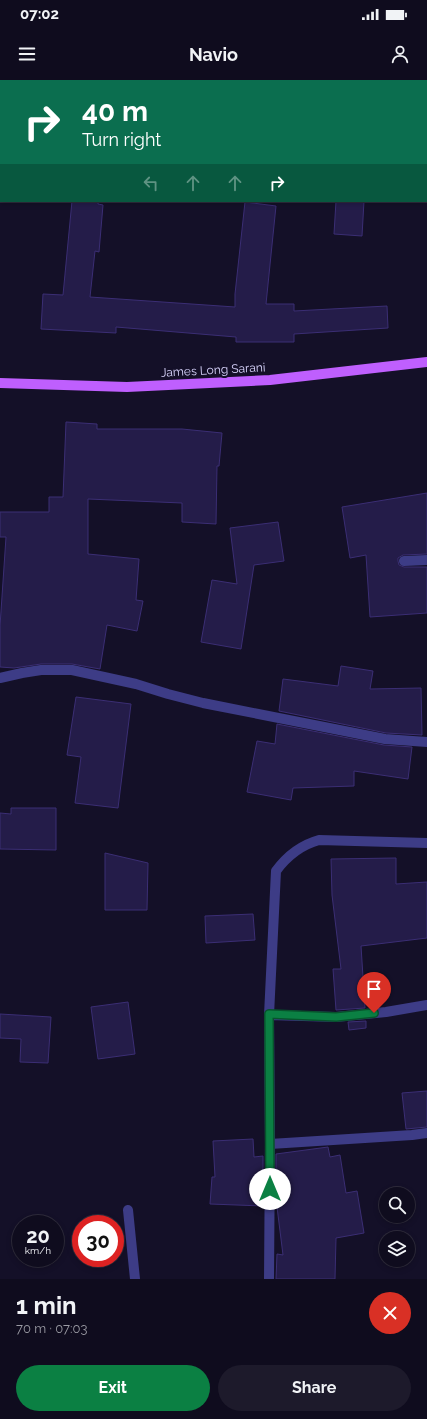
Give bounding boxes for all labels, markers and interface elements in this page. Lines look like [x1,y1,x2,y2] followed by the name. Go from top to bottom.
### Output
[20,5,59,23] text: 07:02
[16,43,38,65] icon: menu
[389,43,411,65] icon: person
[189,44,238,65] text: Navio
[82,95,148,128] text: 40 m
[16,96,68,148] icon: right
[82,129,161,150] text: Turn right
[140,172,162,194] icon: left
[182,172,204,194] icon: ahead
[224,172,246,194] icon: ahead
[266,172,288,194] icon: right
[160,360,266,380] street label: James Long Sarani
[357,972,391,1013] pin
[363,978,385,1000] icon: arrive
[249,1168,291,1210] position arrow
[379,1187,415,1267] map controls
[379,1187,415,1223] button: search
[72,1215,124,1267] speed limit sign: 30
[26,1224,50,1248] text: 20
[379,1231,415,1267] button: layers
[25,1245,51,1256] text: km/h
[16,1291,77,1320] text: 1 min
[369,1292,411,1334] button: close
[16,1321,87,1336] text: 70 m · 07:03
[16,1365,210,1411] button: Exit
[218,1365,411,1411] button: Share

